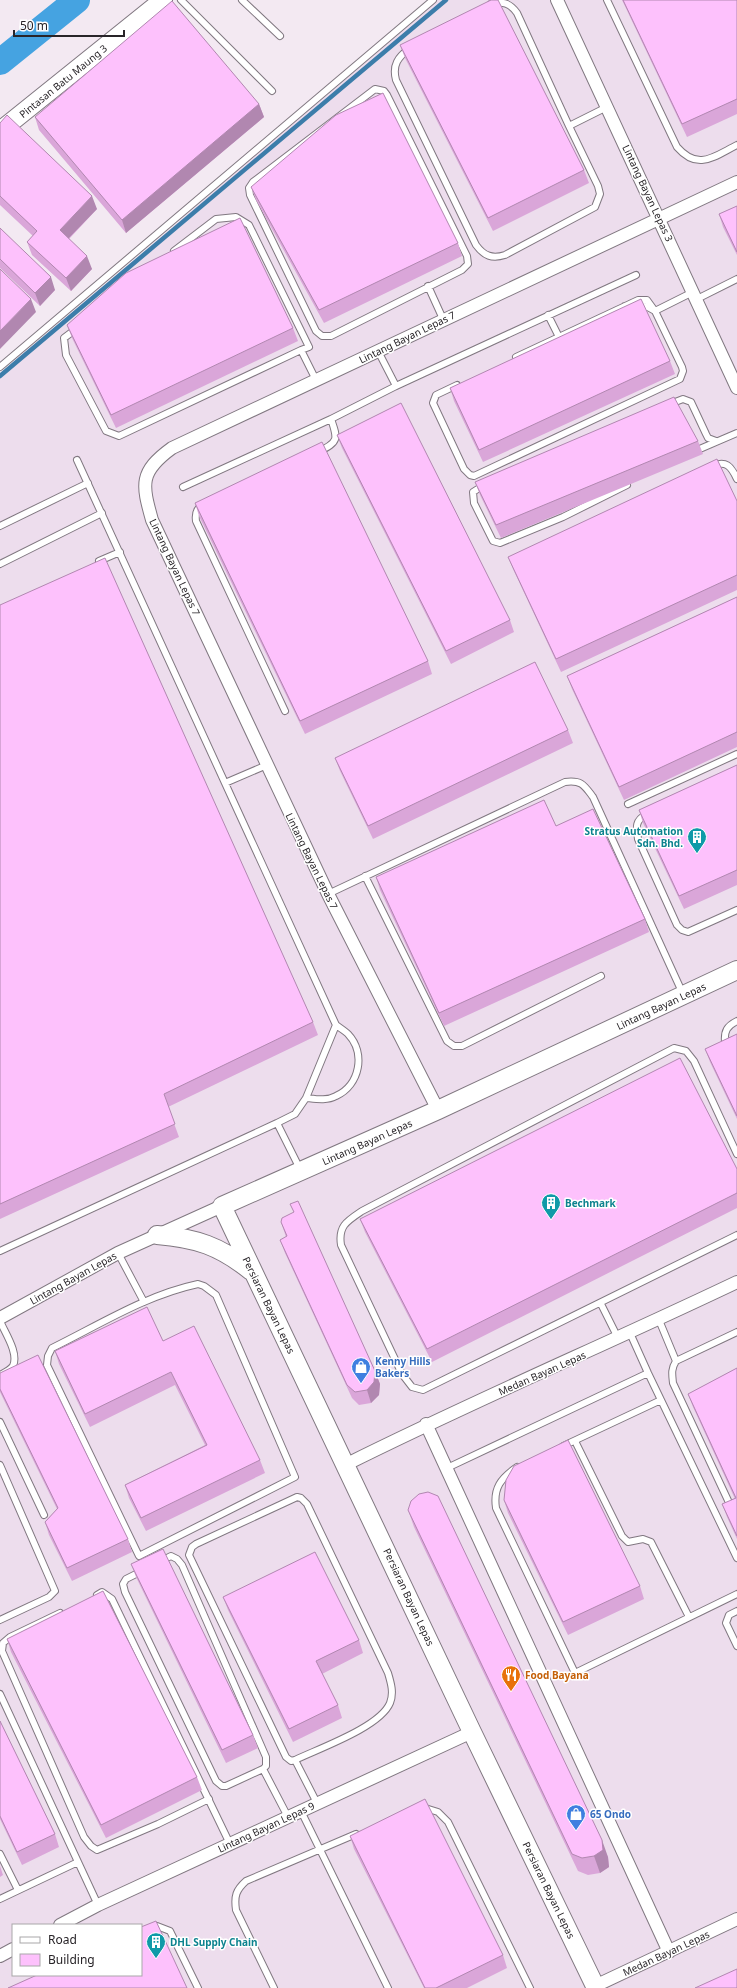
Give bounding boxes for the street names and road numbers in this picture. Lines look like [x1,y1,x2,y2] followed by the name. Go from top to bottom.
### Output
[16,41,110,121] street label: Pintasan Batu Maung 3
[619,142,677,244] street label: Lintang Bayan Lepas 3
[357,307,458,366] street label: Lintang Bayan Lepas 7
[146,516,204,618] street label: Lintang Bayan Lepas 7
[283,811,342,912] street label: Lintang Bayan Lepas 7
[614,979,708,1033] street label: Lintang Bayan Lepas
[320,1116,414,1168] street label: Lintang Bayan Lepas
[27,1248,119,1308] street label: Lintang Bayan Lepas
[239,1254,299,1356] street label: Persiaran Bayan Lepas
[496,1347,588,1399] street label: Medan Bayan Lepas
[380,1546,438,1648] street label: Persiaran Bayan Lepas
[215,1798,317,1856] street label: Lintang Bayan Lepas 9
[519,1839,579,1941] street label: Persiaran Bayan Lepas
[620,1927,712,1979] street label: Medan Bayan Lepas

